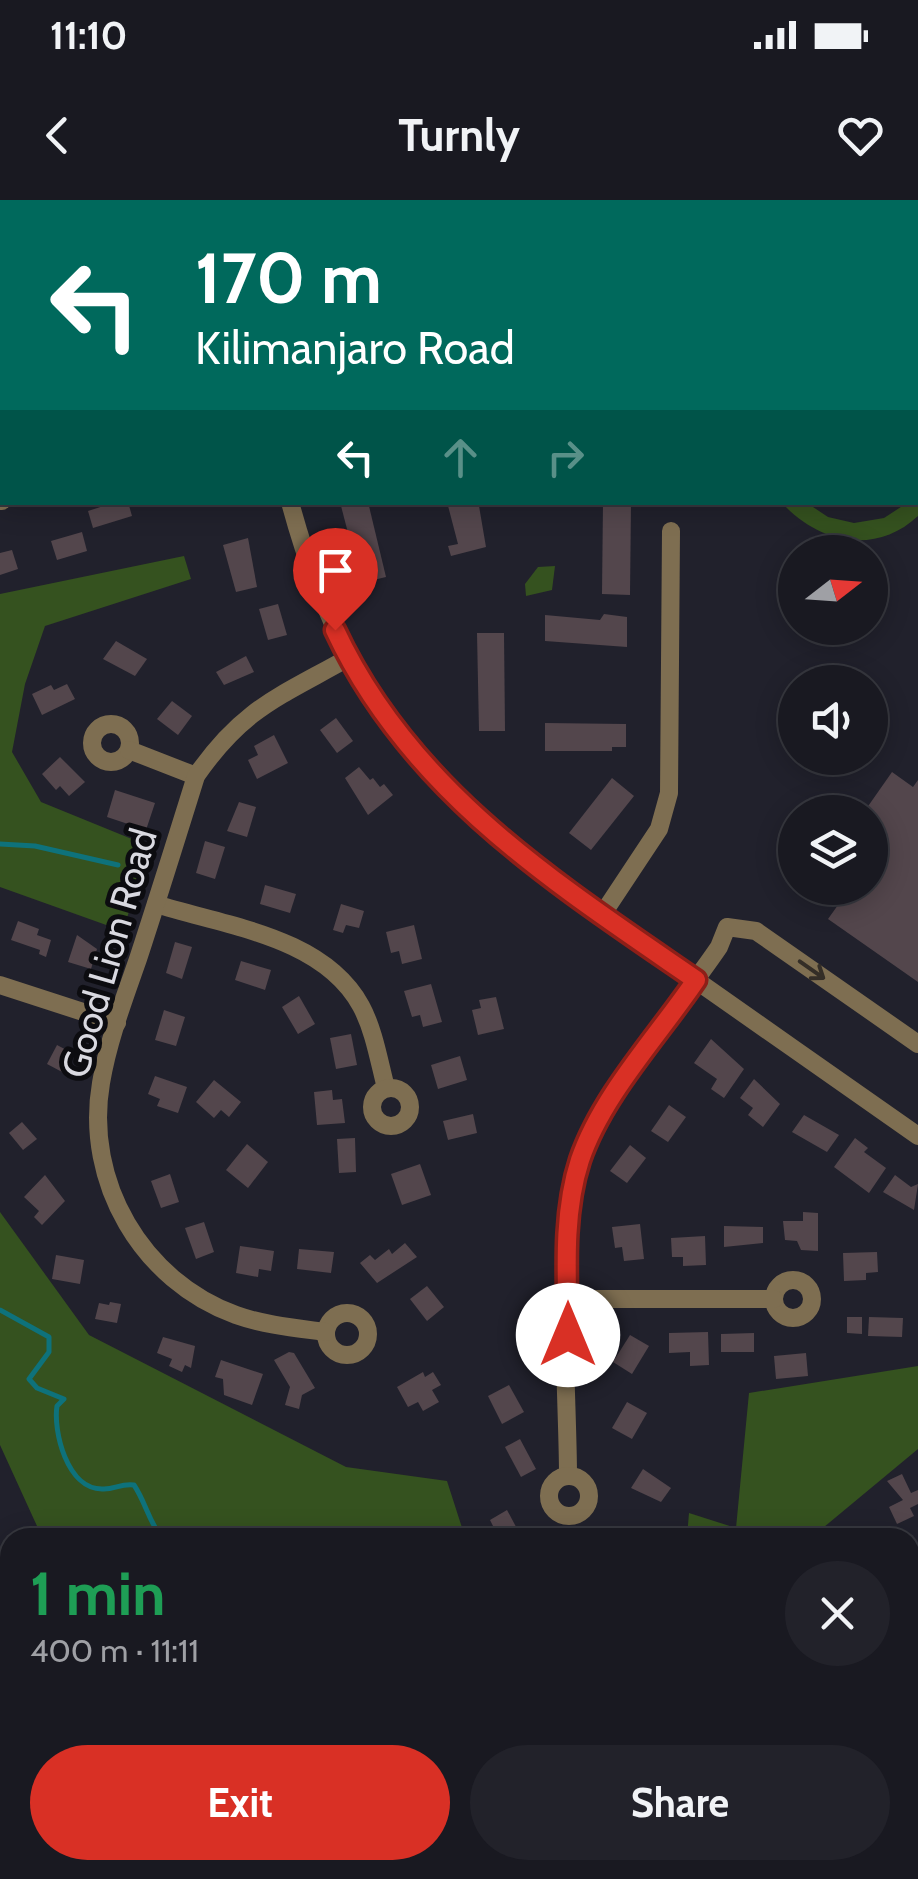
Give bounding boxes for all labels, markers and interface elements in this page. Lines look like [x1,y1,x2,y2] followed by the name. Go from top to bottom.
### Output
[50,12,127,59] text: 11:10
[30,108,85,163] icon: back
[398,108,520,162] text: Turnly
[833,108,888,163] icon: heart
[195,235,382,321] text: 170 m
[30,240,160,370] icon: left
[195,321,515,375] text: Kilimanjaro Road
[328,430,383,485] icon: left
[433,430,488,485] icon: ahead
[538,430,593,485] icon: right
[293,528,378,631] pin
[778,535,888,645] north arrow
[778,535,888,905] map controls
[308,543,363,598] icon: arrive
[778,665,888,775] button: sound
[778,795,888,905] button: layers
[51,823,167,1083] street label: Good Lion Road
[798,959,825,980] one-way arrow
[516,1283,620,1387] position arrow
[30,1557,165,1630] text: 1 min
[785,1561,890,1666] button: close
[30,1631,199,1670] text: 400 m · 11:11
[30,1745,450,1860] button: Exit
[470,1745,890,1860] button: Share

